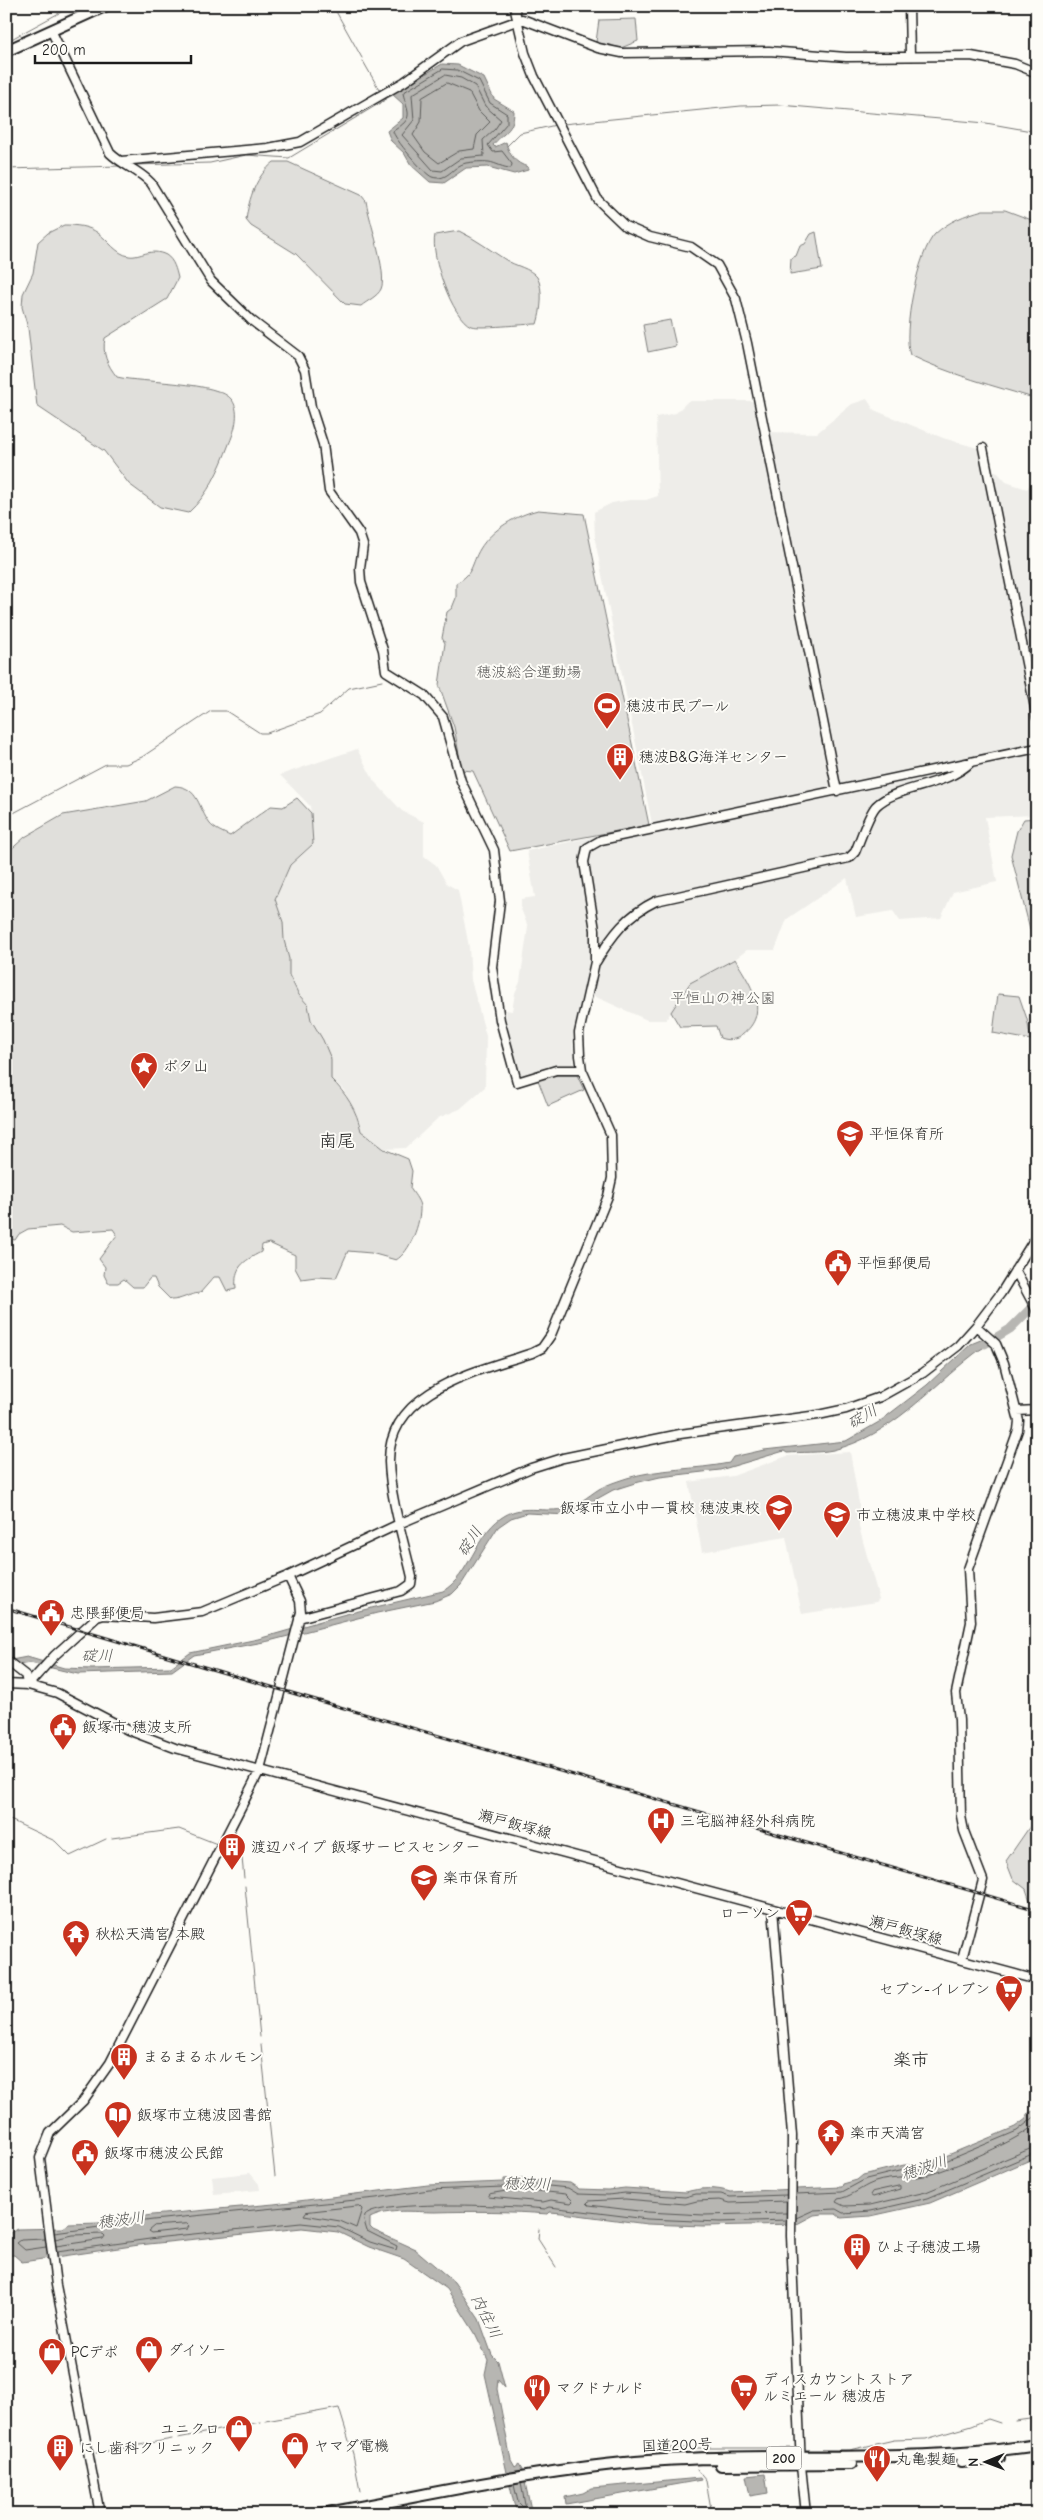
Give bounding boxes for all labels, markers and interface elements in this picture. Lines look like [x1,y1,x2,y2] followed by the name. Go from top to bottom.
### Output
[35,32,191,64] scale bar
[42,41,86,59] text: 200 m
[476,663,582,681] park label: 穂波総合運動場
[592,691,622,730] sports icon: 穂波市民プール
[626,697,729,715] place label: 穂波市民プール
[605,742,635,781] building icon: 穂波B&G海洋センター
[639,748,788,766] place label: 穂波B&G海洋センター
[670,989,776,1007] park label: 平恒山の神公園
[129,1051,159,1090] place icon: ボタ山
[163,1057,208,1075] place label: ボタ山
[835,1119,865,1158] school or university icon: 平恒保育所
[869,1125,944,1143] place label: 平恒保育所
[319,1131,355,1152] district label: 南尾
[823,1248,853,1287] public building icon: 平恒郵便局
[857,1254,932,1272] place label: 平恒郵便局
[844,1401,881,1433] water label: 碇川
[764,1493,794,1532] school or university icon: 飯塚市立小中一貫校 穂波東校
[560,1499,760,1517] place label: 飯塚市立小中一貫校 穂波東校
[822,1500,852,1539] school or university icon: 市立穂波東中学校
[856,1506,976,1524] place label: 市立穂波東中学校
[454,1523,486,1560] water label: 碇川
[36,1598,66,1637] public building icon: 忠隈郵便局
[70,1604,145,1622] place label: 忠隈郵便局
[81,1647,113,1665] water label: 碇川
[48,1712,78,1751] public building icon: 飯塚市 穂波支所
[82,1718,192,1736] place label: 飯塚市 穂波支所
[476,1806,554,1842] street label: 瀬戸飯塚線
[646,1806,676,1845] hospital icon: 三宅脳神経外科病院
[680,1812,815,1830] place label: 三宅脳神経外科病院
[217,1832,247,1871] building icon: 渡辺パイプ 飯塚サービスセンター
[251,1838,480,1856] place label: 渡辺パイプ 飯塚サービスセンター
[409,1863,439,1902] school or university icon: 楽市保育所
[443,1869,518,1887] place label: 楽市保育所
[784,1898,814,1937] supermarket icon: ローソン
[720,1904,780,1922] place label: ローソン
[867,1912,945,1948] street label: 瀬戸飯塚線
[61,1919,91,1958] temple icon: 秋松天満宮 本殿
[95,1925,205,1943] place label: 秋松天満宮 本殿
[994,1974,1024,2013] supermarket icon: セブン-イレブン
[879,1980,990,1998] place label: セブン-イレブン
[109,2042,139,2081] building icon: まるまるホルモン
[143,2048,263,2066] place label: まるまるホルモン
[893,2050,929,2071] district label: 楽市
[103,2100,133,2139] library icon: 飯塚市立穂波図書館
[137,2106,272,2124] place label: 飯塚市立穂波図書館
[816,2118,846,2157] temple icon: 楽市天満宮
[850,2124,925,2142] place label: 楽市天満宮
[70,2138,100,2177] public building icon: 飯塚市穂波公民館
[104,2144,224,2162] place label: 飯塚市穂波公民館
[899,2152,950,2184] water label: 穂波川
[503,2175,551,2193] water label: 穂波川
[96,2208,146,2232] water label: 穂波川
[842,2232,872,2271] building icon: ひよ子穂波工場
[876,2238,981,2256] place label: ひよ子穂波工場
[467,2291,505,2342] water label: 内住川
[134,2335,164,2374] shop icon: ダイソー
[37,2337,67,2376] shop icon: PCデポ
[168,2341,227,2359] place label: ダイソー
[71,2343,119,2361] place label: PCデポ
[763,2370,914,2405] place label: ディスカウントストア ルミエール 穂波店
[522,2373,552,2412] restaurant icon: マクドナルド
[729,2373,759,2412] supermarket icon: ディスカウントストア ルミエール 穂波店
[556,2379,645,2397] place label: マクドナルド
[224,2414,254,2453] shop icon: ユニクロ
[160,2420,220,2438] place label: ユニクロ
[280,2431,310,2470] shop icon: ヤマダ電機
[45,2433,75,2472] building icon: にし歯科クリニック
[641,2435,713,2455] street label: 国道200号
[314,2437,389,2455] place label: ヤマダ電機
[960,2438,1010,2488] north arrow
[79,2439,214,2457] place label: にし歯科クリニック
[862,2444,892,2483] restaurant icon: 丸亀製麺
[766,2446,802,2470] road number: 200
[896,2450,956,2468] place label: 丸亀製麺
[965,2458,982,2467] text: N

